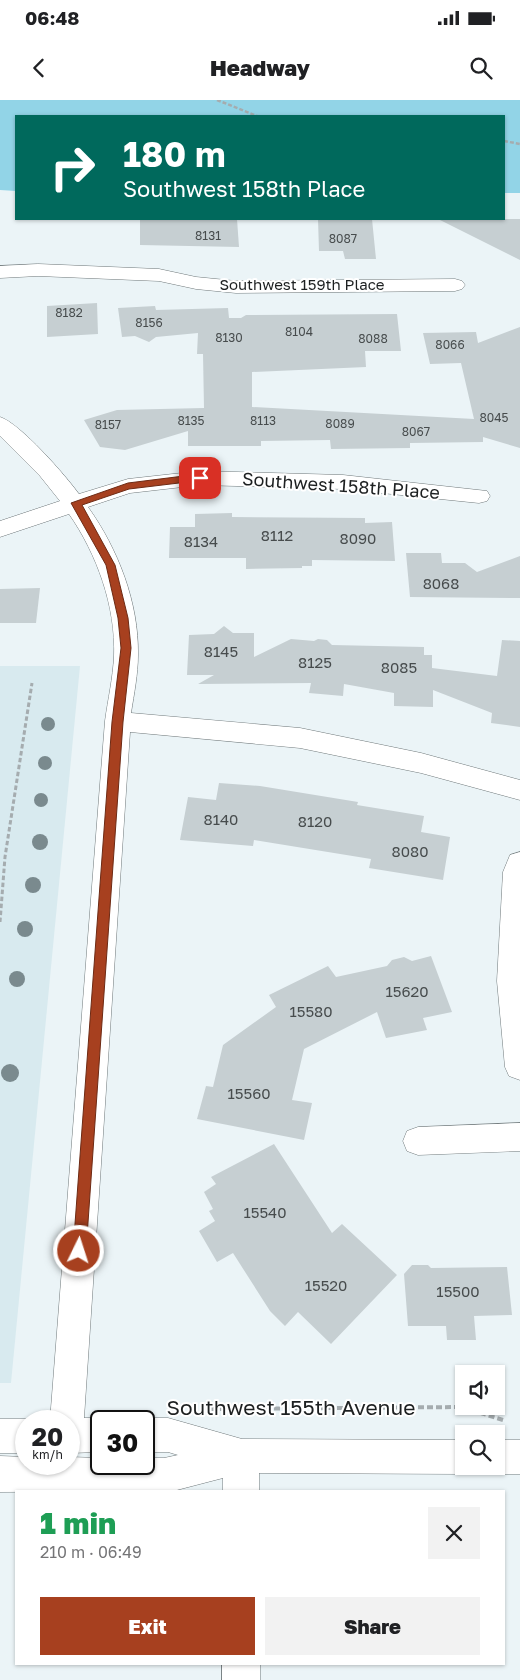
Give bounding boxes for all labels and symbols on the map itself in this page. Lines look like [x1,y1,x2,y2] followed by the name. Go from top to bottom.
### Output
[195,228,221,243] house number: 8131
[329,231,357,246] house number: 8087
[219,275,385,293] street label: Southwest 159th Place
[55,305,83,320] house number: 8182
[135,315,163,330] house number: 8156
[285,324,313,339] house number: 8104
[215,330,243,345] house number: 8130
[358,331,388,346] house number: 8088
[435,337,465,352] house number: 8066
[479,410,509,425] house number: 8045
[177,413,205,428] house number: 8135
[250,413,276,428] house number: 8113
[325,416,355,431] house number: 8089
[95,417,121,432] house number: 8157
[402,424,430,439] house number: 8067
[179,457,221,499] pin
[241,467,441,503] street label: Southwest 158th Place
[261,526,293,544] house number: 8112
[340,529,376,547] house number: 8090
[184,532,218,550] house number: 8134
[423,574,459,592] house number: 8068
[204,642,238,660] house number: 8145
[298,653,332,671] house number: 8125
[381,658,417,676] house number: 8085
[204,810,238,828] house number: 8140
[298,812,332,830] house number: 8120
[392,842,428,860] house number: 8080
[385,982,429,1000] house number: 15620
[289,1002,333,1020] house number: 15580
[227,1084,271,1102] house number: 15560
[243,1203,287,1221] house number: 15540
[52,1224,104,1276] position arrow
[305,1276,347,1294] house number: 15520
[436,1282,480,1300] house number: 15500
[167,1394,415,1420] street label: Southwest 155th Avenue
[90,1410,155,1475] speed limit sign: 30

